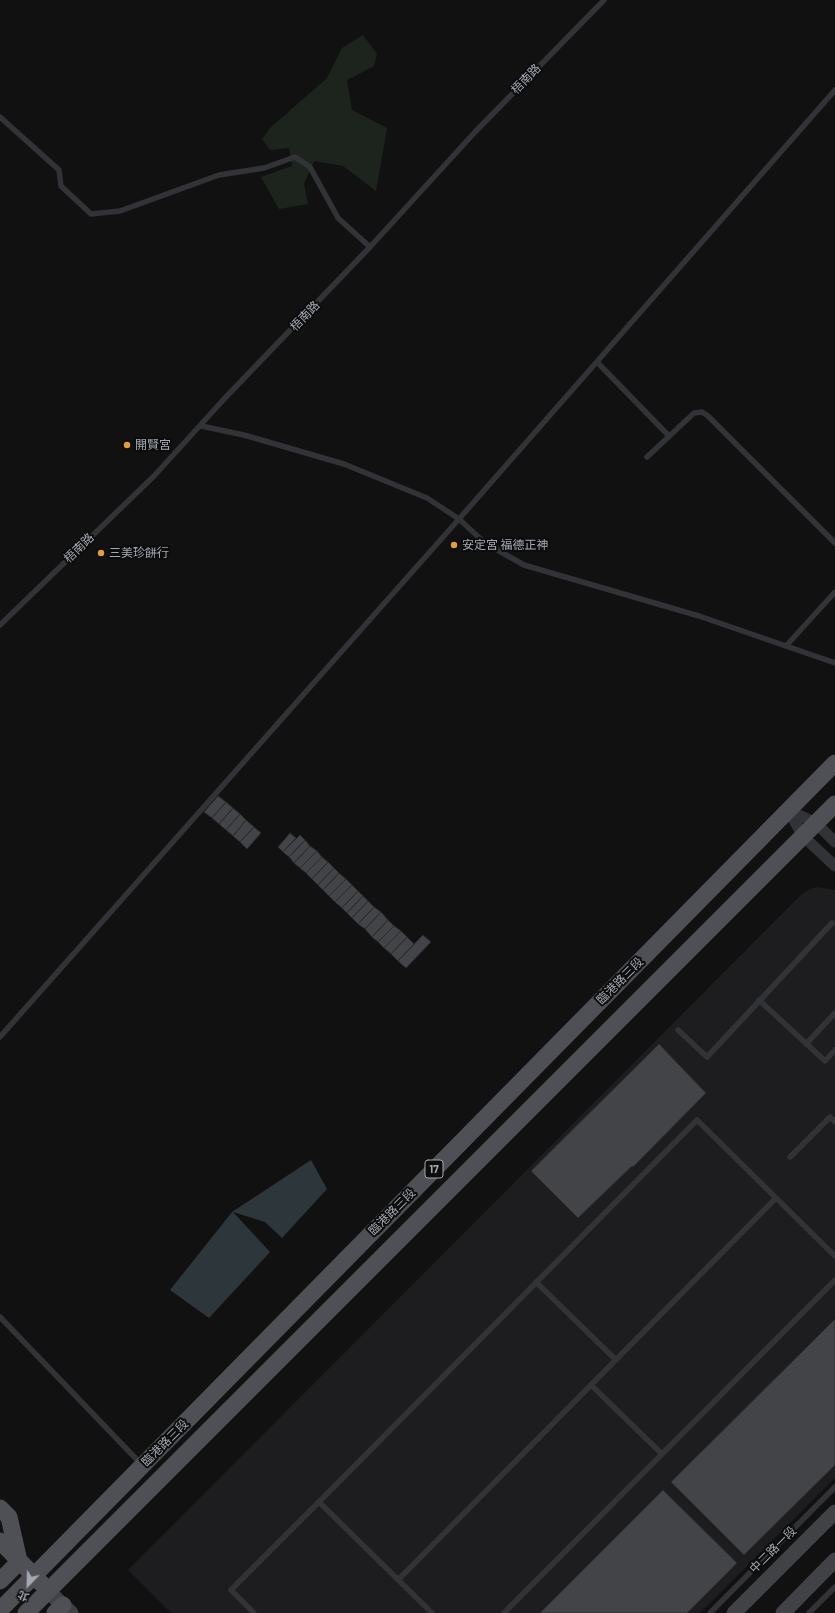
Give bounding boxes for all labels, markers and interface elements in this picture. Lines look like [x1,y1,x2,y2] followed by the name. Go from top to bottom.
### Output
[508,61,544,97] street label: 梧南路
[287,298,323,334] street label: 梧南路
[135,438,171,452] place label: 開賢宮
[122,440,132,450] marker: 開賢宮
[61,530,97,566] street label: 梧南路
[462,538,548,552] place label: 安定宮 福德正神
[449,540,459,550] marker: 安定宮 福德正神
[109,546,169,560] place label: 三美珍餅行
[96,548,106,558] marker: 三美珍餅行
[594,955,646,1007] street label: 臨港路三段
[425,1160,443,1178] road number: 17
[366,1186,418,1238] street label: 臨港路三段
[139,1417,191,1469] street label: 臨港路三段
[747,1524,799,1576] street label: 中二路一段
[8,1565,48,1605] north arrow
[16,1588,31,1605] text: 北

